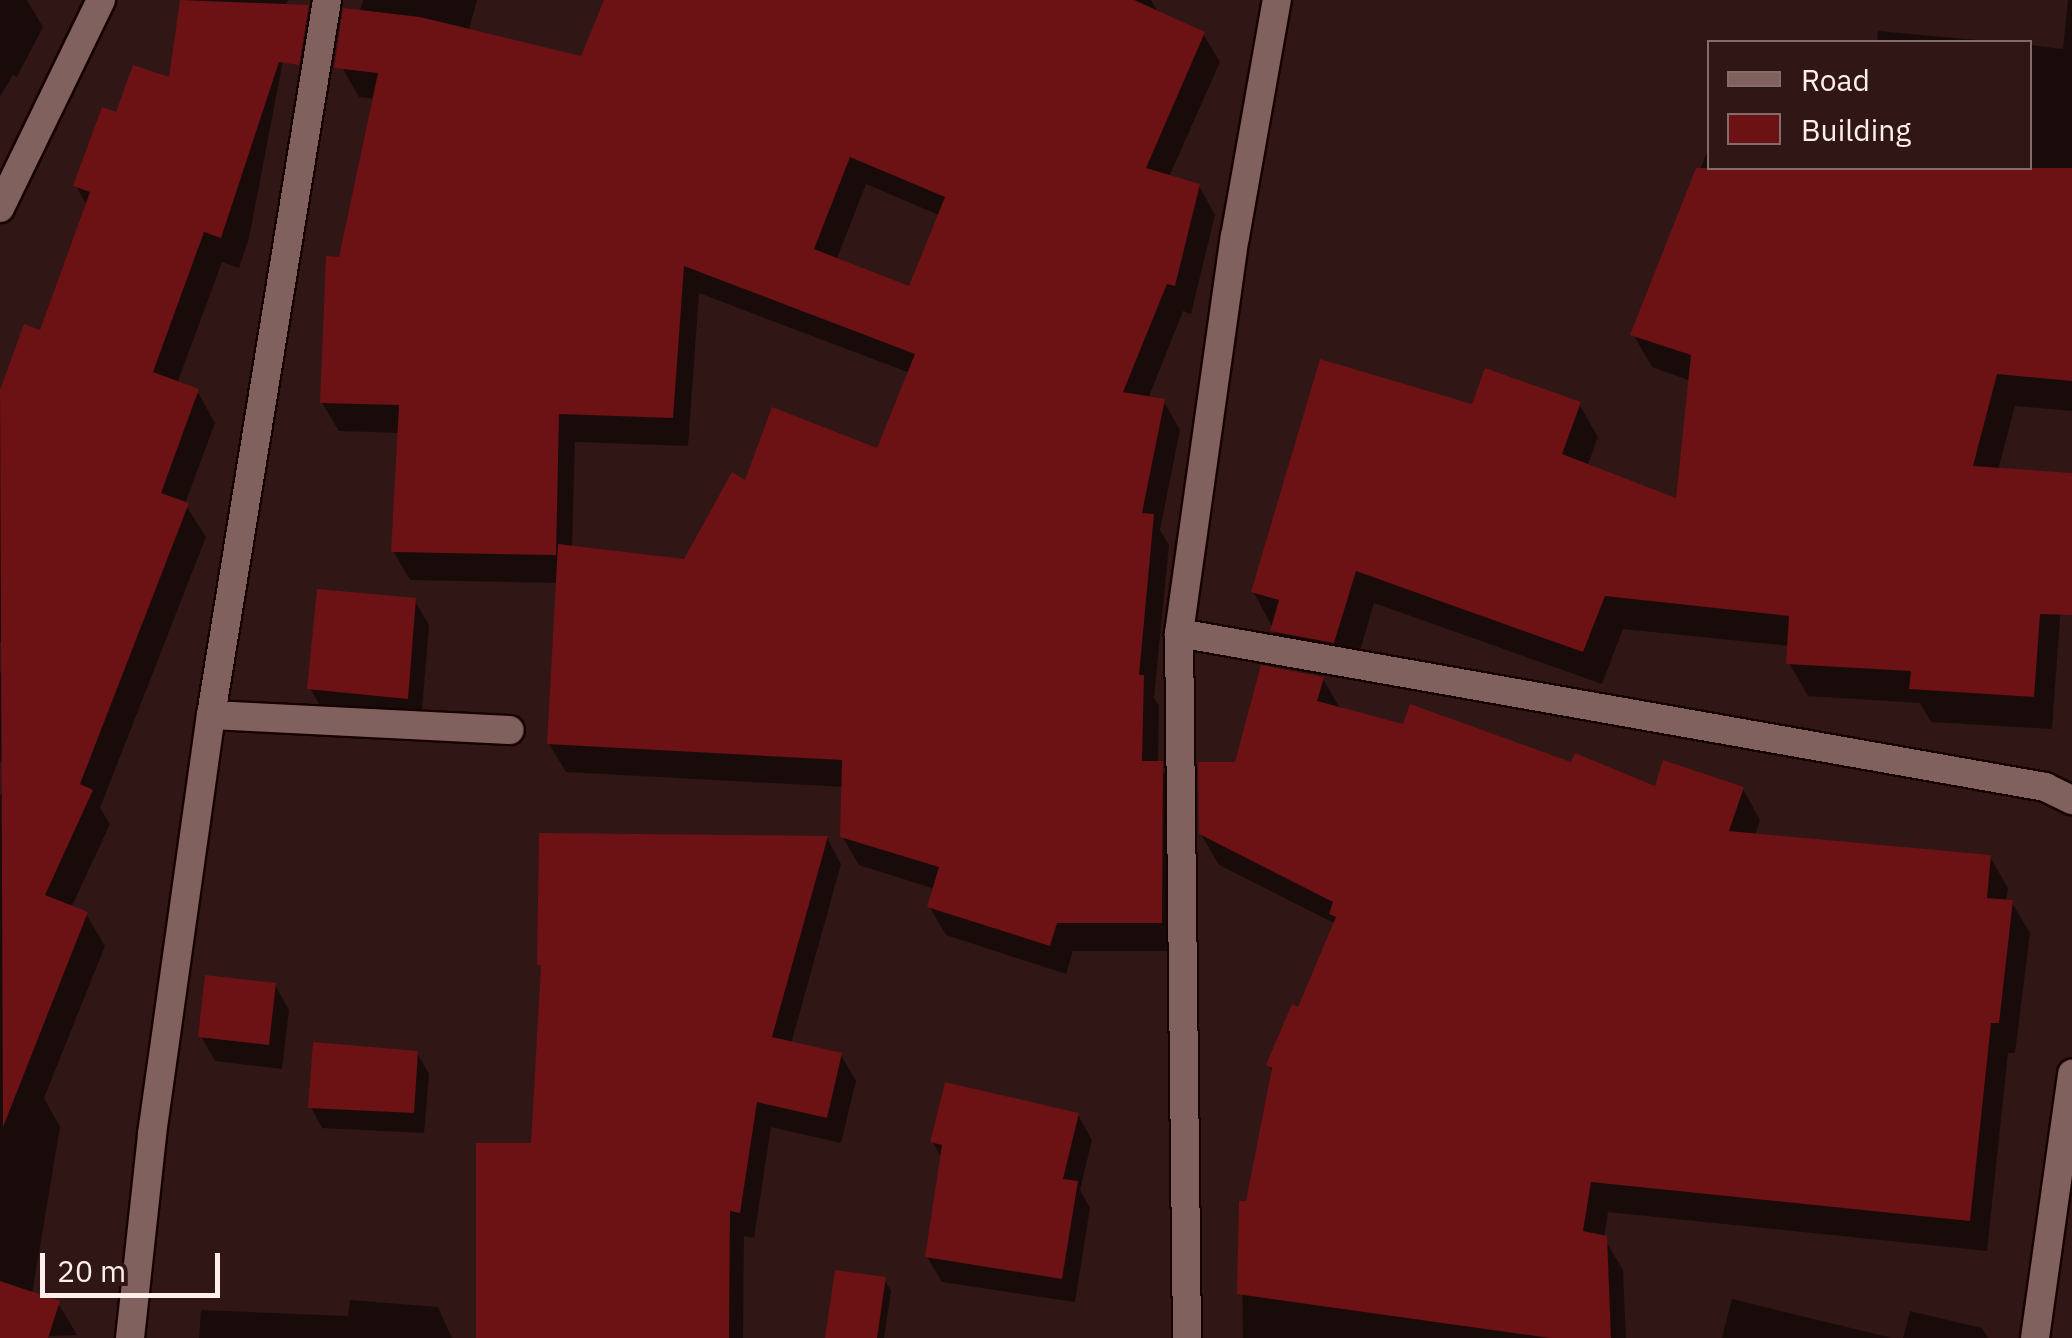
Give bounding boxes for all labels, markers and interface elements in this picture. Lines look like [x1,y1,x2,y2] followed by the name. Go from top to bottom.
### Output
[1707,40,2032,170] legend
[1801,60,1870,99] text: Road
[1801,110,1911,149] text: Building
[45,1233,225,1295] scale bar
[57,1251,126,1290] text: 20 m

